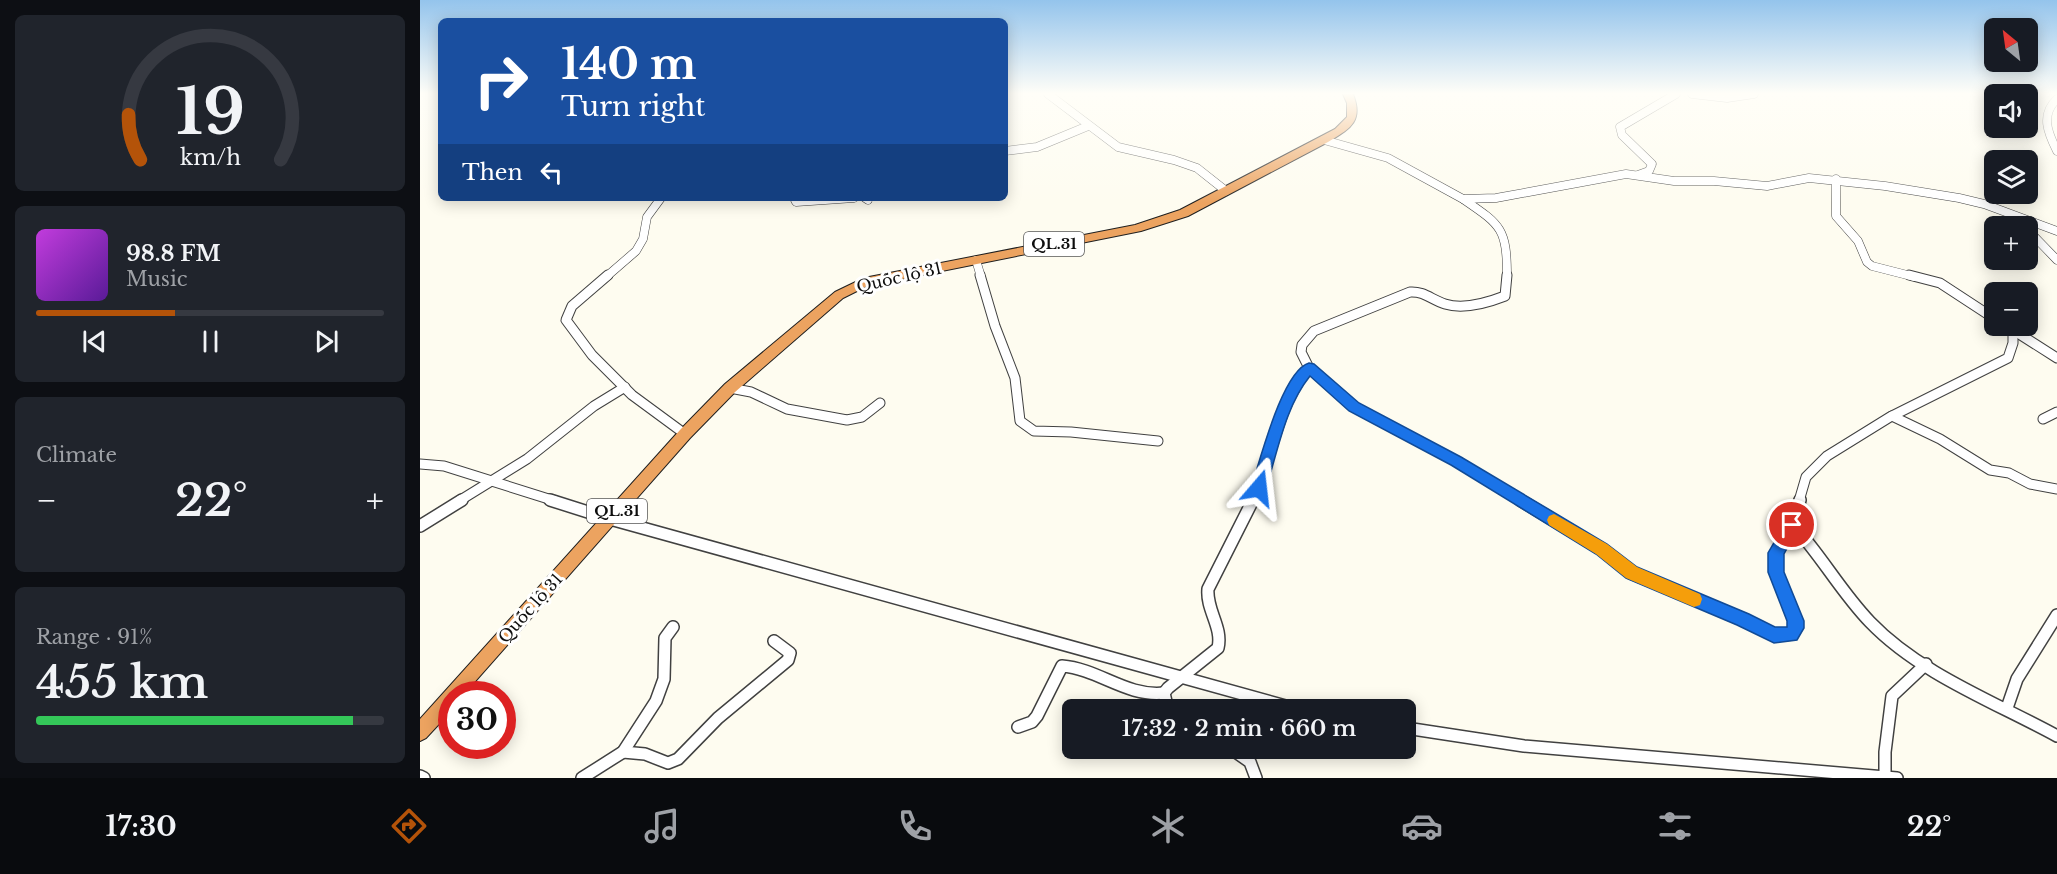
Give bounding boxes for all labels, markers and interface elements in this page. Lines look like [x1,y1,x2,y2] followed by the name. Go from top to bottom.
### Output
[1984,18,2038,72] north arrow
[1984,18,2038,336] map controls
[561,38,697,90] text: 140 m
[462,42,540,120] icon: right
[175,73,245,151] text: 19
[1984,84,2038,138] button: sound
[561,90,705,123] text: Turn right
[180,144,241,171] text: km/h
[1984,150,2038,204] button: layers
[535,156,568,189] icon: left
[462,159,523,186] text: Then
[1984,216,2038,270] button: +
[1024,232,1084,256] road number: QL.31
[126,240,221,267] text: 98.8 FM
[854,257,944,297] street label: Quốc lộ 31
[126,267,187,291] text: Music
[1984,282,2038,336] button: −
[78,325,111,358] icon: previous
[194,325,227,358] icon: pause
[310,325,343,358] icon: next
[36,443,117,467] text: Climate
[1227,456,1291,520] position arrow
[175,472,248,528] text: 22°
[36,480,57,521] text: −
[366,480,384,521] text: +
[587,499,647,523] road number: QL.31
[1766,499,1817,550] pin
[1775,508,1808,541] icon: arrive
[494,569,566,647] street label: Quốc lộ 31
[36,625,152,649] text: Range · 91%
[36,654,208,710] text: 455 km
[438,681,516,759] speed limit sign: 30
[1122,715,1356,742] text: 17:32 · 2 min · 660 m
[388,805,430,847] icon: directions
[641,805,683,847] icon: music
[894,805,936,847] icon: phone
[1147,805,1189,847] icon: climate
[1401,805,1443,847] icon: car
[1654,805,1696,847] icon: filters
[106,810,177,843] text: 17:30
[1907,810,1951,843] text: 22°

